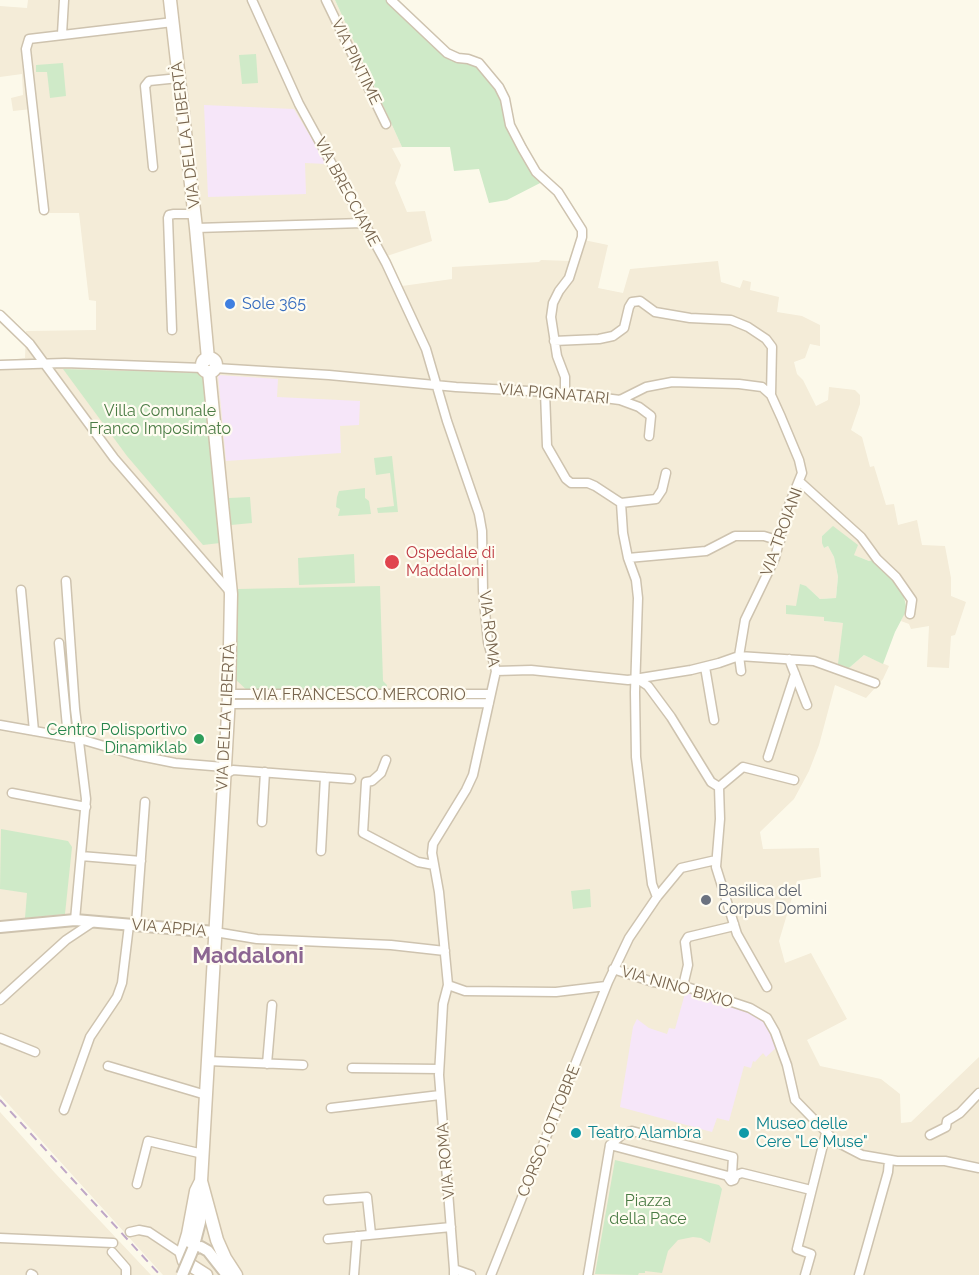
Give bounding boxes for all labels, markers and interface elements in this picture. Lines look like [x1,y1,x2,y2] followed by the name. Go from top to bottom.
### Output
[327,16,385,108] street label: VIA PINTIME
[167,60,205,210] street label: VIA DELLA LIBERTÀ
[310,134,384,250] street label: VIA BRECCIAME
[242,294,306,314] place label: Sole 365
[223,297,237,311] marker: Sole 365
[498,380,610,408] street label: VIA PIGNATARI
[89,401,231,439] park label: Villa Comunale Franco Imposimato
[757,485,807,579] street label: VIA TROIANI
[406,543,495,581] place label: Ospedale di Maddaloni
[383,553,401,571] marker: Ospedale di Maddaloni
[475,590,503,668] street label: VIA ROMA
[213,643,239,791] street label: VIA DELLA LIBERTÀ
[252,685,466,705] street label: VIA FRANCESCO MERCORIO
[47,720,187,758] place label: Centro Polisportivo Dinamiklab
[192,732,206,746] marker: Centro Polisportivo Dinamiklab
[718,881,827,919] place label: Basilica del Corpus Domini
[699,893,713,907] marker: Basilica del Corpus Domini
[131,915,207,941] street label: VIA APPIA
[192,943,304,969] district label: Maddaloni
[619,962,735,1012] street label: VIA NINO BIXIO
[514,1062,584,1200] street label: CORSO I OTTOBRE
[756,1114,868,1152] place label: Museo delle Cere "Le Muse"
[433,1122,459,1200] street label: VIA ROMA
[588,1123,701,1143] place label: Teatro Alambra
[569,1126,583,1140] marker: Teatro Alambra
[737,1126,751,1140] marker: Museo delle Cere "Le Muse"
[609,1191,687,1229] park label: Piazza della Pace

